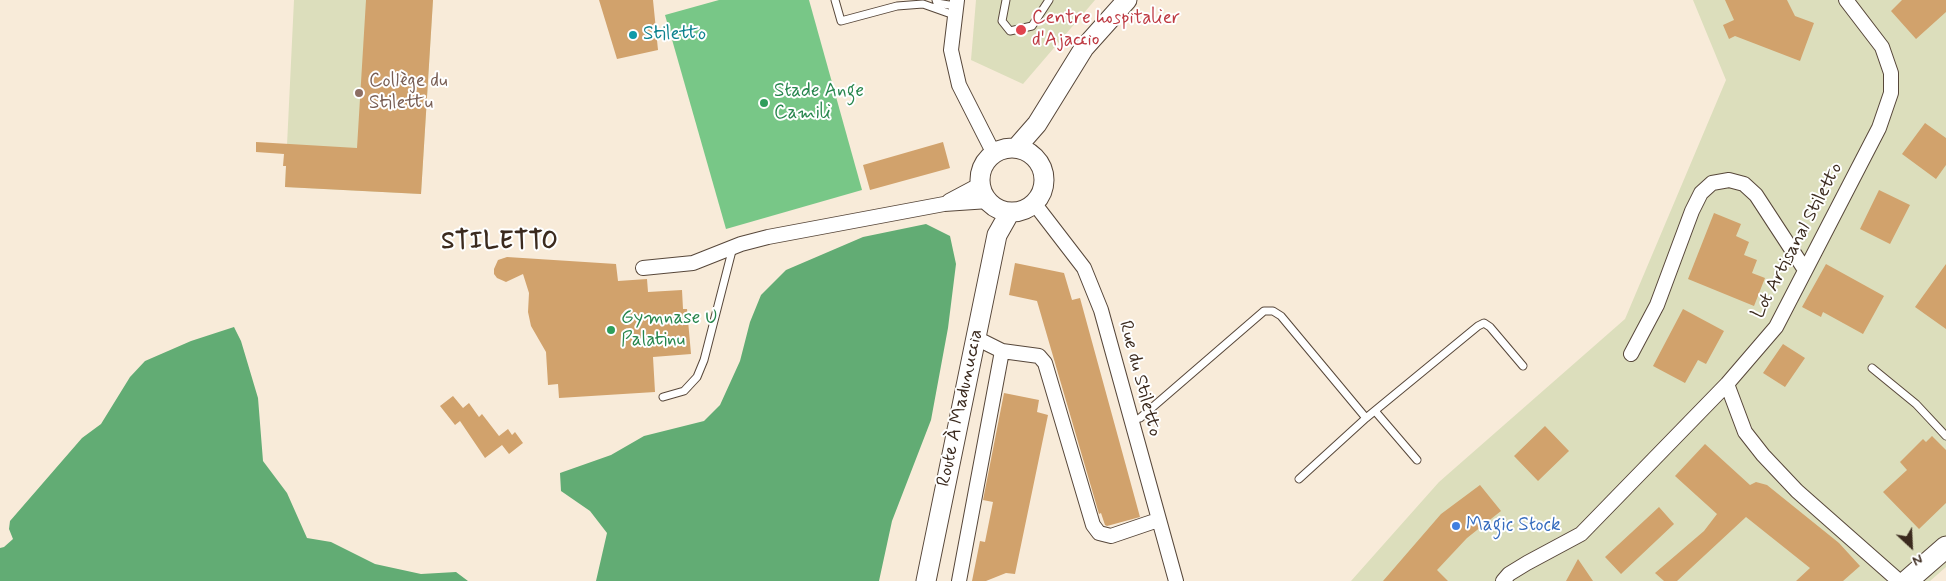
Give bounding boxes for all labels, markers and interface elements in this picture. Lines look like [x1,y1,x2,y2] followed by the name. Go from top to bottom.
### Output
[1032,8,1180,52] place label: Centre hospitalier d'Ajaccio
[1014,23,1028,37] marker: Centre hospitalier d'Ajaccio
[643,24,706,46] place label: Stiletto
[627,29,639,41] marker: Stiletto
[369,71,448,115] place label: Collège du Stilettu
[774,81,864,125] place label: Stade Ange Camili
[353,87,365,99] marker: Collège du Stilettu
[758,97,770,109] marker: Stade Ange Camili
[1747,159,1849,323] street label: Lot Artisanal Stiletto
[437,229,563,257] district label: STILETTO
[621,308,718,352] place label: Gymnase U Palatinu
[1113,319,1165,439] street label: Rue du Stiletto
[605,324,617,336] marker: Gymnase U Palatinu
[933,327,989,489] street label: Route À Madunuccia
[1466,515,1561,537] place label: Magic Stock
[1450,520,1462,532] marker: Magic Stock
[1886,521,1936,571] north arrow
[1909,549,1925,570] text: N

